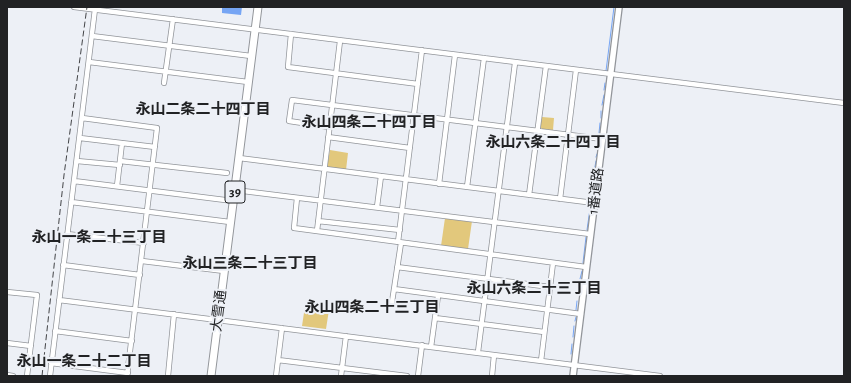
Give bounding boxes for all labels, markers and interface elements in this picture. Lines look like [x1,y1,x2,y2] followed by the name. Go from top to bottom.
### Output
[136,100,270,118] district label: 永山二条二十四丁目
[302,113,436,131] district label: 永山四条二十四丁目
[486,133,620,151] district label: 永山六条二十四丁目
[585,167,607,215] street label: 1番道路
[225,181,245,203] road number: 39
[32,228,166,246] district label: 永山一条二十三丁目
[183,254,317,272] district label: 永山三条二十三丁目
[467,279,601,297] district label: 永山六条二十三丁目
[208,289,230,333] street label: 大雪通
[305,298,439,316] district label: 永山四条二十三丁目
[17,352,151,370] district label: 永山一条二十二丁目

